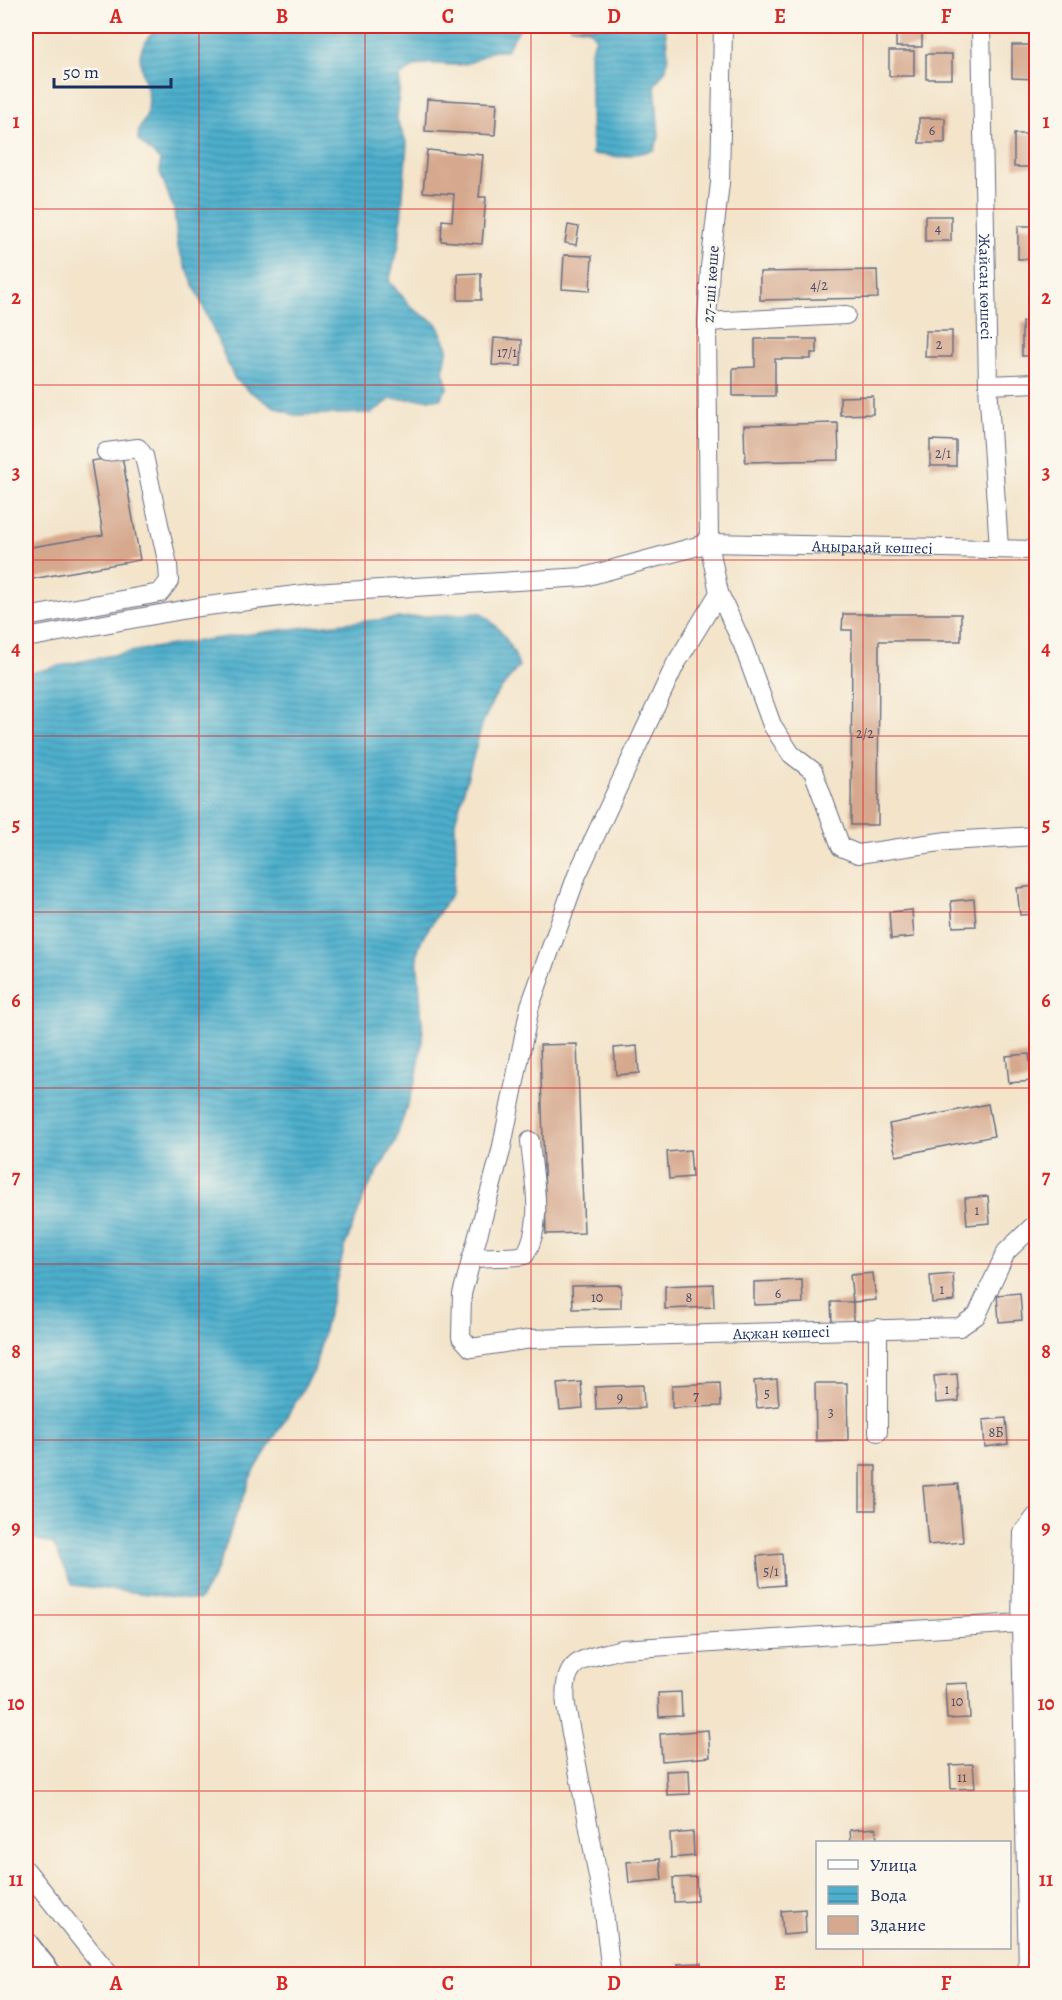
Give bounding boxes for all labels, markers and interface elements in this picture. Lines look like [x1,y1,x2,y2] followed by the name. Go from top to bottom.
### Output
[109,3,123,30] text: A
[276,3,288,30] text: B
[442,3,454,30] text: C
[607,3,621,30] text: D
[774,3,786,30] text: E
[941,3,952,30] text: F
[54,51,171,89] scale bar
[63,60,99,84] text: 50 m
[12,108,20,135] text: 1
[1042,108,1050,135] text: 1
[929,121,935,140] house number: 6
[935,219,941,238] house number: 4
[973,234,997,340] street label: Жайсаң көшесі
[697,245,725,324] street label: 27-ші көше
[810,276,828,295] house number: 4/2
[11,284,21,311] text: 2
[1041,284,1051,311] text: 2
[936,335,943,354] house number: 2
[497,343,517,362] house number: 17/1
[935,444,951,463] house number: 2/1
[12,459,20,486] text: 3
[1042,459,1050,486] text: 3
[811,535,933,560] street label: Аңырақай көшесі
[11,635,21,662] text: 4
[1041,635,1051,662] text: 4
[856,724,874,743] house number: 2/2
[12,811,20,838] text: 5
[1042,811,1050,838] text: 5
[11,987,21,1014] text: 6
[1041,987,1051,1014] text: 6
[12,1163,21,1190] text: 7
[1042,1163,1051,1190] text: 7
[975,1201,980,1220] house number: 1
[940,1280,945,1299] house number: 1
[775,1284,781,1303] house number: 6
[591,1288,603,1307] house number: 10
[686,1288,693,1307] house number: 8
[731,1321,830,1345] street label: Ақжан көшесі
[11,1338,21,1365] text: 8
[1041,1338,1051,1365] text: 8
[945,1380,950,1399] house number: 1
[764,1384,770,1403] house number: 5
[693,1387,699,1406] house number: 7
[617,1388,623,1407] house number: 9
[828,1403,834,1422] house number: 3
[988,1423,1004,1442] house number: 8Б
[11,1514,21,1541] text: 9
[1041,1514,1051,1541] text: 9
[763,1562,779,1581] house number: 5/1
[7,1690,25,1717] text: 10
[1037,1690,1055,1717] text: 10
[951,1692,963,1711] house number: 10
[957,1768,967,1787] house number: 11
[816,1841,1011,1949] legend
[870,1853,918,1877] text: Улица
[9,1866,23,1893] text: 11
[1039,1866,1053,1893] text: 11
[870,1883,908,1907] text: Вода
[870,1913,926,1937] text: Здание
[109,1970,123,1997] text: A
[276,1970,288,1997] text: B
[442,1970,454,1997] text: C
[607,1970,621,1997] text: D
[774,1970,786,1997] text: E
[941,1970,952,1997] text: F

